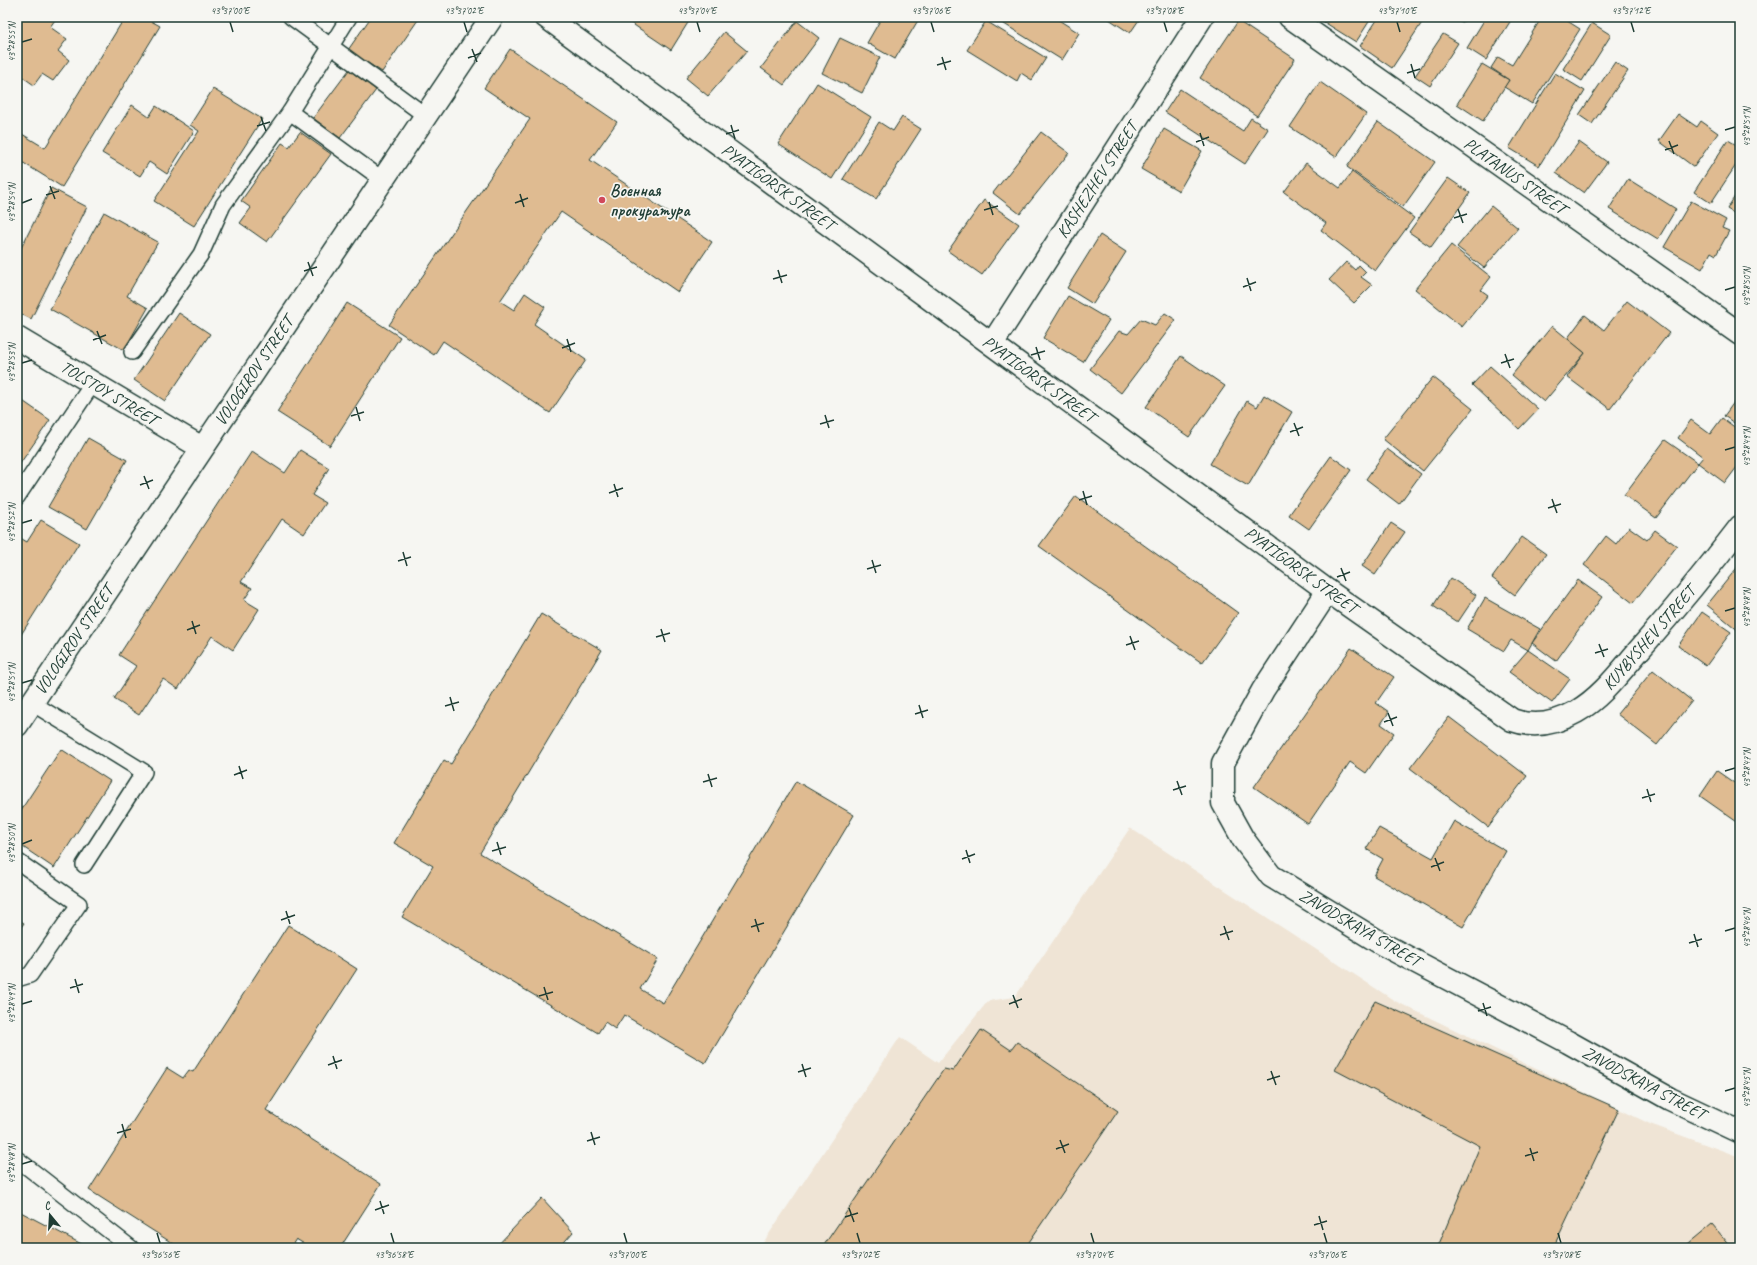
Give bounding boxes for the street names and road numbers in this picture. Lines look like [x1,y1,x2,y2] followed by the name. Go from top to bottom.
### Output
[1052,115,1144,242] street label: KASHEZHEV STREET
[1460,133,1574,221] street label: PLATANUS STREET
[717,139,842,237] street label: PYATIGORSK STREET
[210,309,301,429] street label: VOLOGIROV STREET
[978,331,1103,429] street label: PYATIGORSK STREET
[57,356,165,432] street label: TOLSTOY STREET
[1240,522,1365,620] street label: PYATIGORSK STREET
[30,578,121,698] street label: VOLOGIROV STREET
[1598,579,1703,694] street label: KUYBYSHEV STREET
[1296,885,1427,973] street label: ZAVODSKAYA STREET
[1579,1042,1712,1126] street label: ZAVODSKAYA STREET

